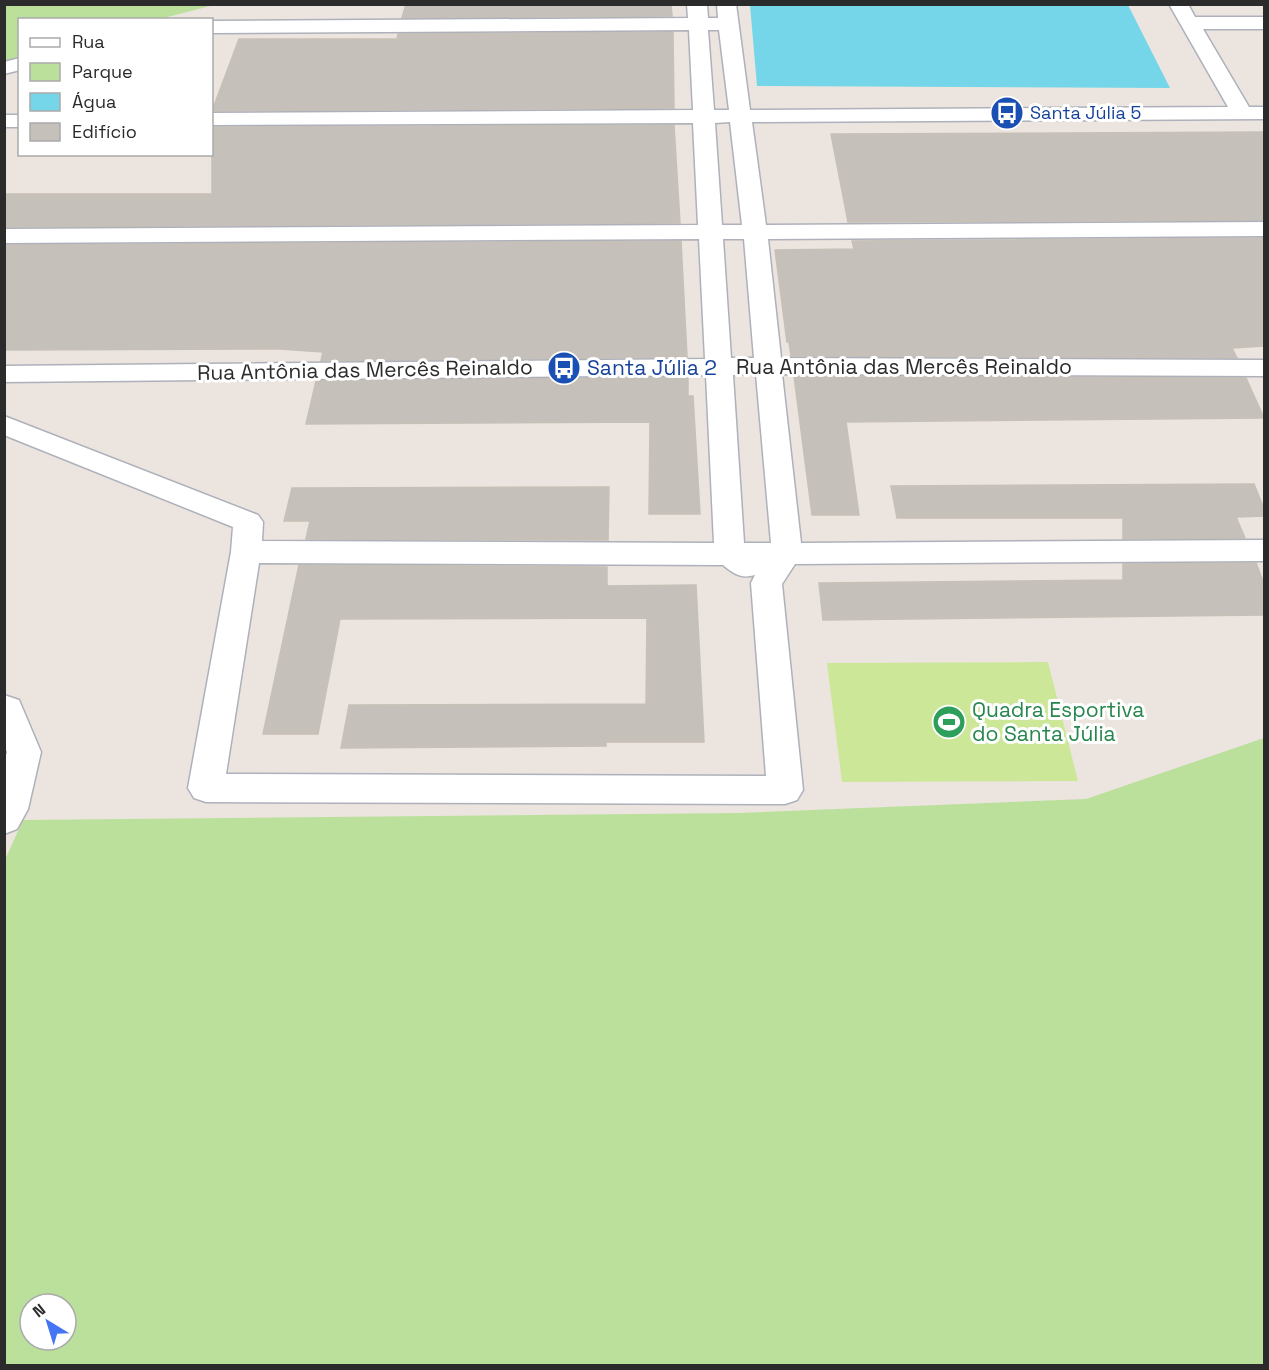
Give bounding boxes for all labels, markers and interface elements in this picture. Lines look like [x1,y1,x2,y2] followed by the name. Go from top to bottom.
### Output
[18,18,213,156] legend
[72,30,105,53] text: Rua
[72,60,133,83] text: Parque
[72,90,116,113] text: Água
[989,95,1025,131] bus stop icon: Santa Júlia 5
[1030,101,1141,124] place label: Santa Júlia 5
[72,120,137,143] text: Edifício
[546,350,582,386] bus stop icon: Santa Júlia 2
[197,353,533,386] street label: Rua Antônia das Mercês Reinaldo
[736,353,1072,380] street label: Rua Antônia das Mercês Reinaldo
[587,354,717,381] place label: Santa Júlia 2
[972,696,1144,747] place label: Quadra Esportiva do Santa Júlia
[931,704,967,740] sports icon: Quadra Esportiva do Santa Júlia
[18,1292,78,1352] north arrow
[28,1299,50,1322] text: N

